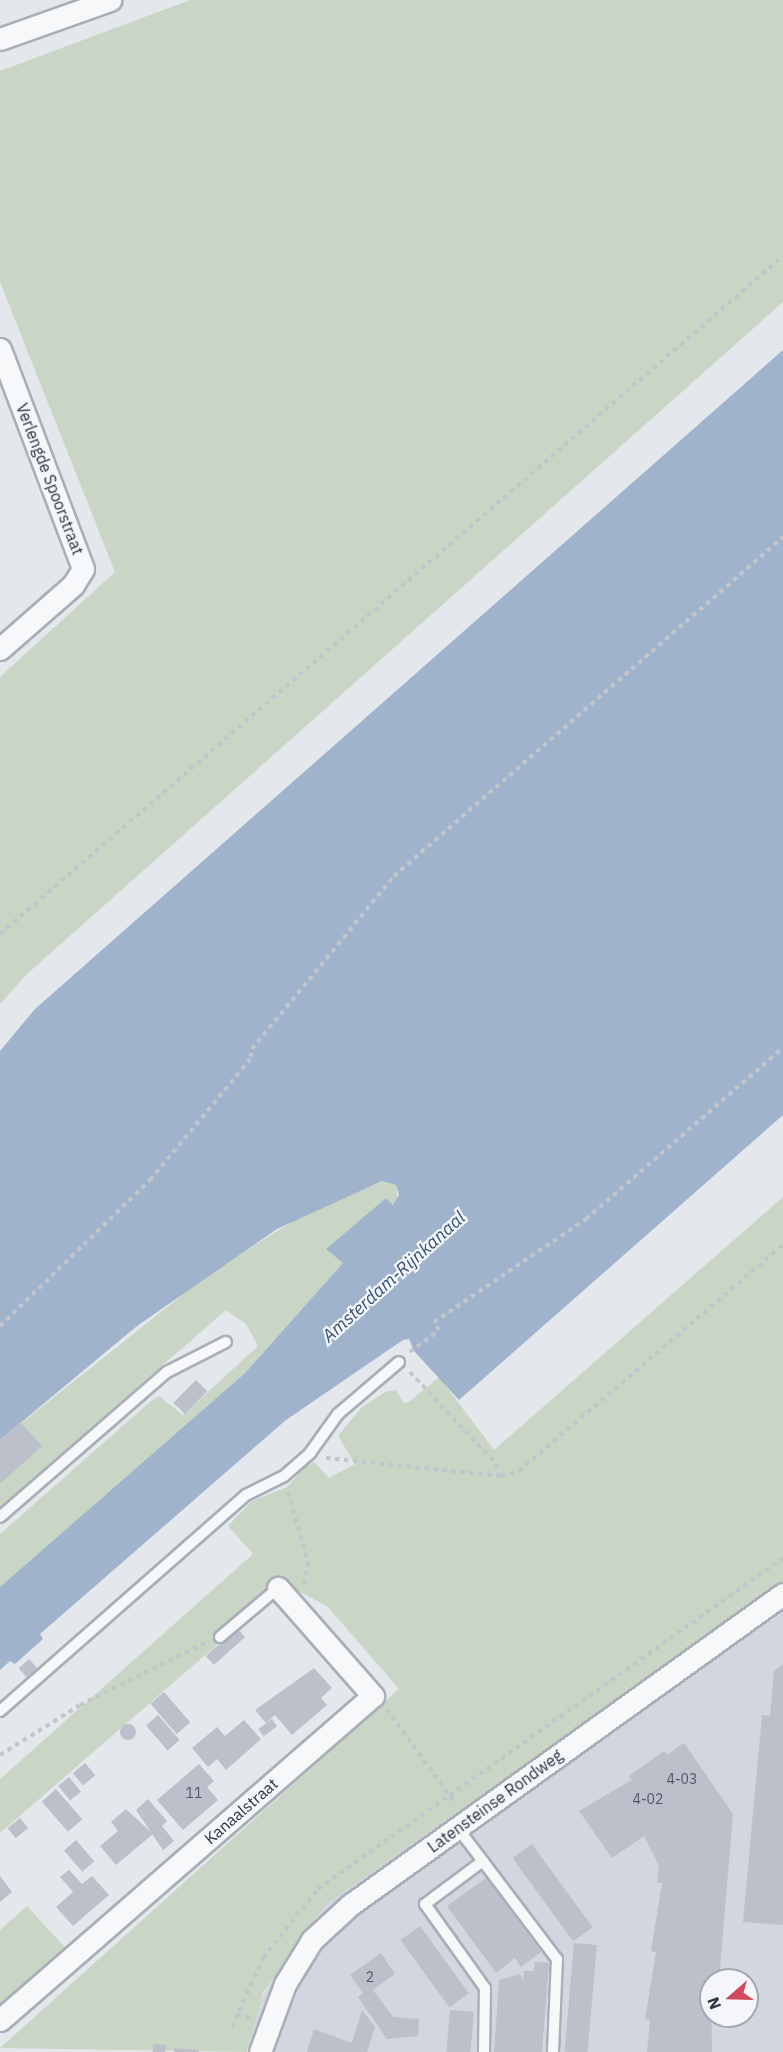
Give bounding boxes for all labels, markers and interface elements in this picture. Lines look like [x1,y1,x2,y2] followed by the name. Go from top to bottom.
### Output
[12,401,88,557] street label: Verlengde Spoorstraat
[318,1207,470,1347] water label: Amsterdam-Rijnkanaal
[424,1746,566,1856] street label: Latensteinse Rondweg
[667,1771,697,1787] house number: 4-03
[200,1774,282,1848] street label: Kanaalstraat
[186,1785,202,1801] house number: 11
[633,1791,663,1807] house number: 4-02
[699,1968,759,2028] north arrow
[366,1969,374,1985] house number: 2
[703,1995,725,2012] text: N

